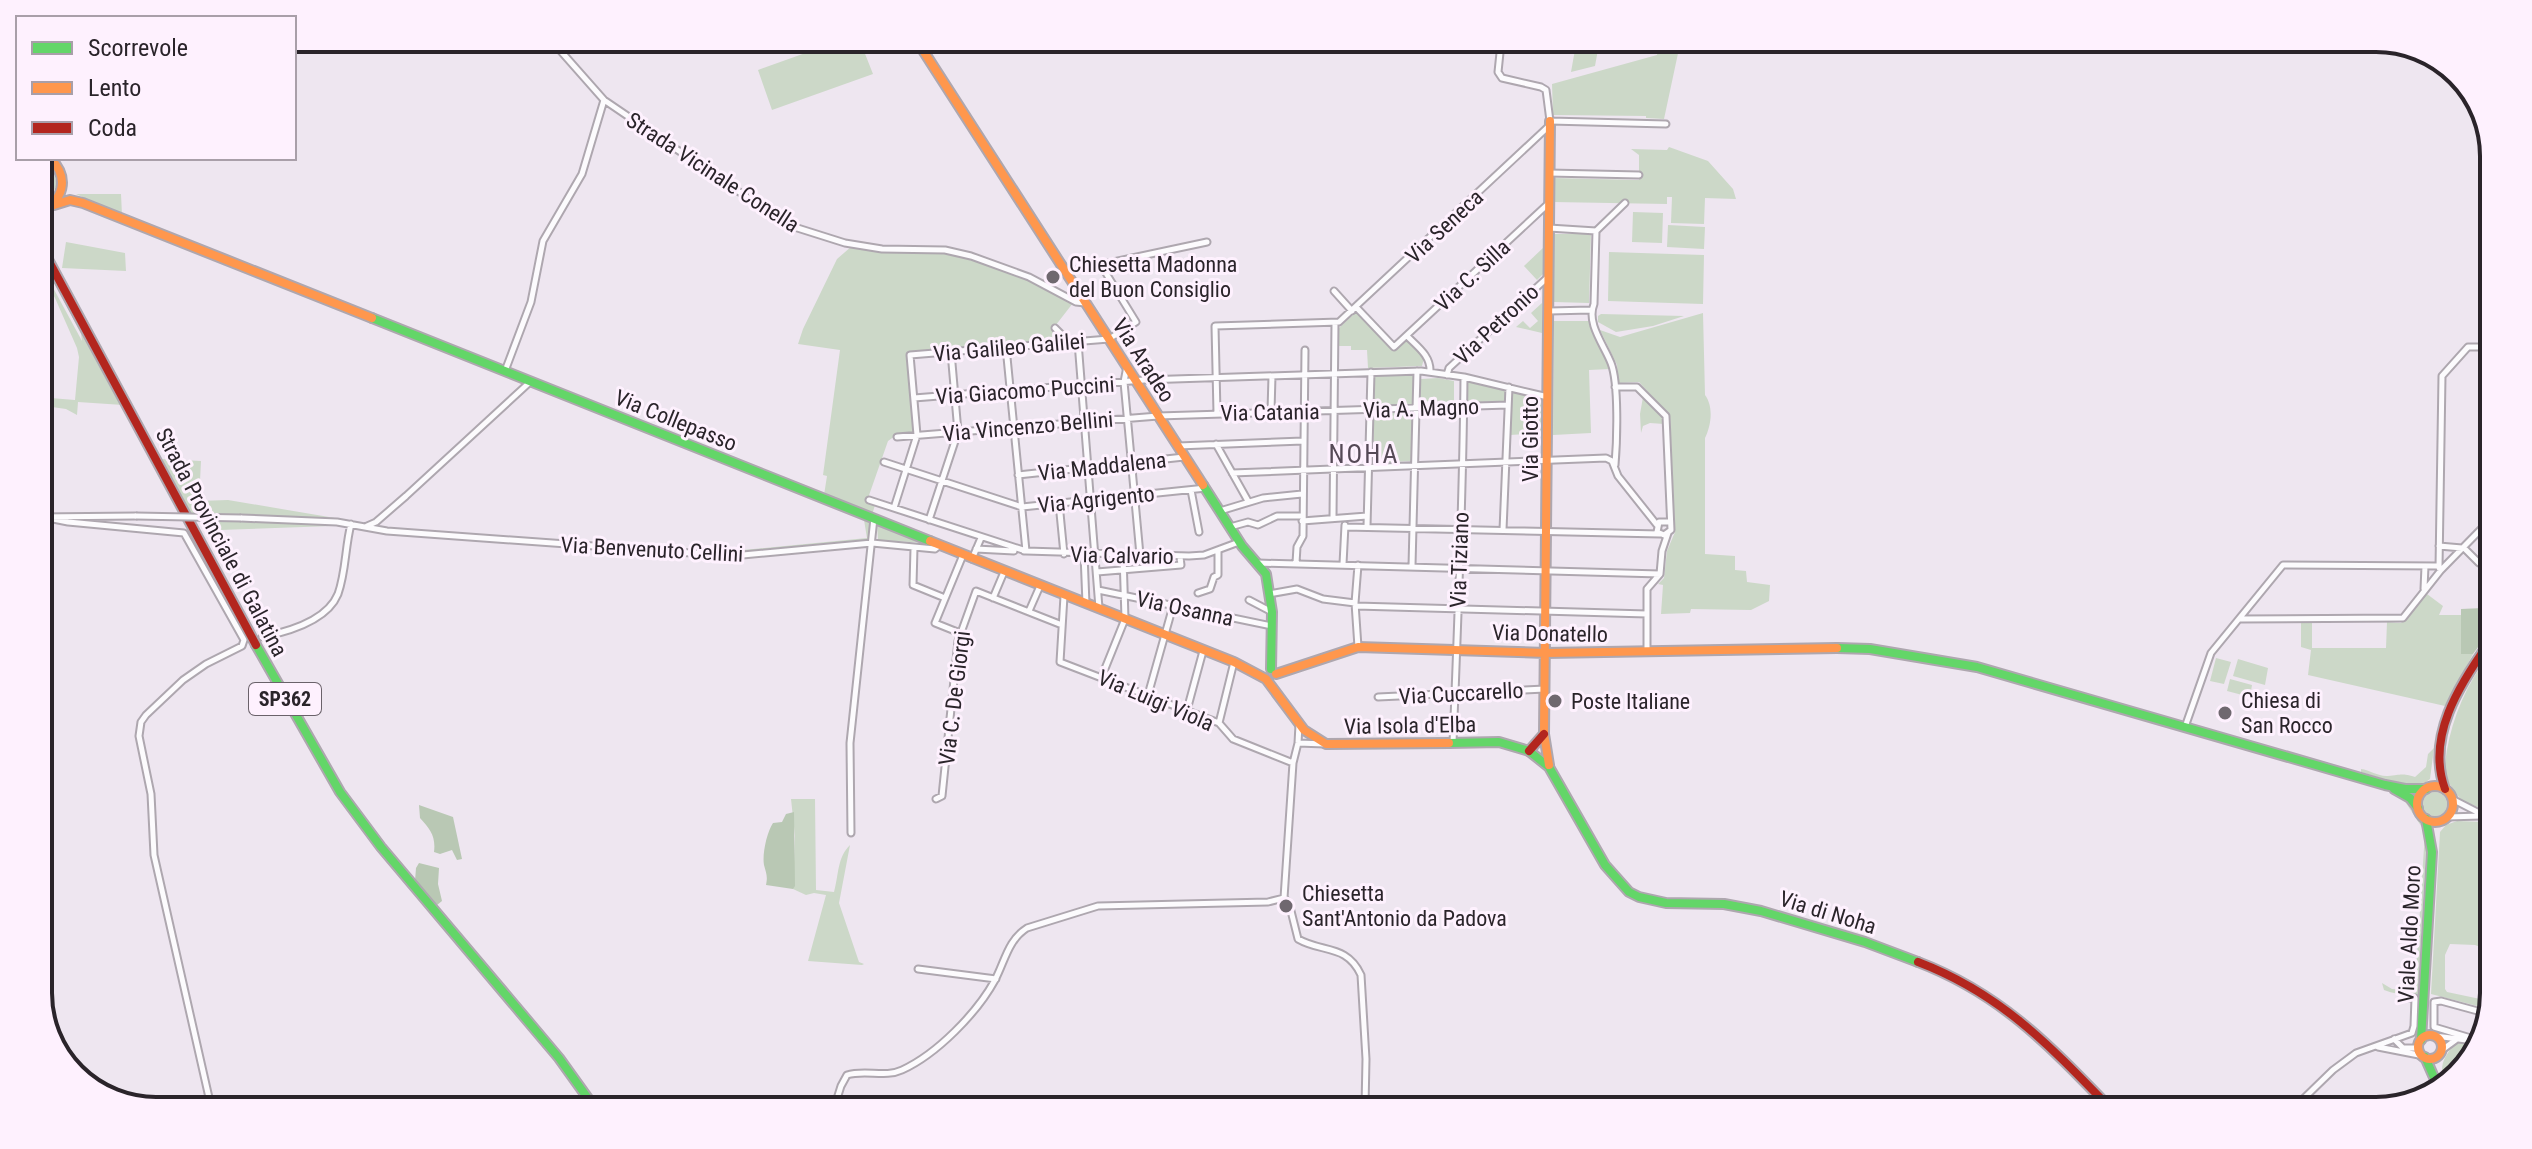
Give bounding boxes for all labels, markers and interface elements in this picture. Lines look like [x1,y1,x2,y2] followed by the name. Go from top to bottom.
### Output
[16,16,296,160] legend
[88,34,188,62] text: Scorrevole
[88,74,141,102] text: Lento
[622,107,804,238] street label: Strada Vicinale Conella
[88,114,137,142] text: Coda
[1401,184,1488,268] street label: Via Seneca
[1430,234,1515,316] street label: Via C. Silla
[1069,252,1237,302] place label: Chiesetta Madonna del Buon Consiglio
[1044,268,1062,286] marker: Chiesetta Madonna del Buon Consiglio
[1449,279,1544,370] street label: Via Petronio
[1107,314,1180,407] street label: Via Aradeo
[932,328,1086,367] street label: Via Galileo Galilei
[935,372,1115,409] street label: Via Giacomo Puccini
[611,385,740,456] street label: Via Collepasso
[1363,394,1480,423] street label: Via A. Magno
[1518,396,1543,482] street label: Via Giotto
[1220,399,1320,426] street label: Via Catania
[942,407,1114,446] street label: Via Vincenzo Bellini
[151,424,292,661] street label: Strada Provinciale di Galatina
[1328,439,1400,469] district label: NOHA
[1037,447,1168,486] street label: Via Maddalena
[1036,481,1156,518] street label: Via Agrigento
[1445,512,1474,608] street label: Via Tiziano
[560,532,744,567] street label: Via Benvenuto Cellini
[1070,542,1174,569] street label: Via Calvario
[1134,586,1236,631] street label: Via Osanna
[1492,620,1608,647] street label: Via Donatello
[934,629,975,767] street label: Via C. De Giorgi
[1094,665,1218,736] street label: Via Luigi Viola
[1398,678,1524,709] street label: Via Cuccarello
[249,683,321,715] road number: SP362
[2241,688,2333,738] place label: Chiesa di San Rocco
[1571,689,1690,714] place label: Poste Italiane
[1546,692,1564,710] marker: Poste Italiane
[2216,704,2234,722] marker: Chiesa di San Rocco
[1344,712,1476,739] street label: Via Isola d'Elba
[2393,864,2426,1004] street label: Viale Aldo Moro
[1302,881,1507,931] place label: Chiesetta Sant'Antonio da Padova
[1776,886,1879,939] street label: Via di Noha
[1277,897,1295,915] marker: Chiesetta Sant'Antonio da Padova

